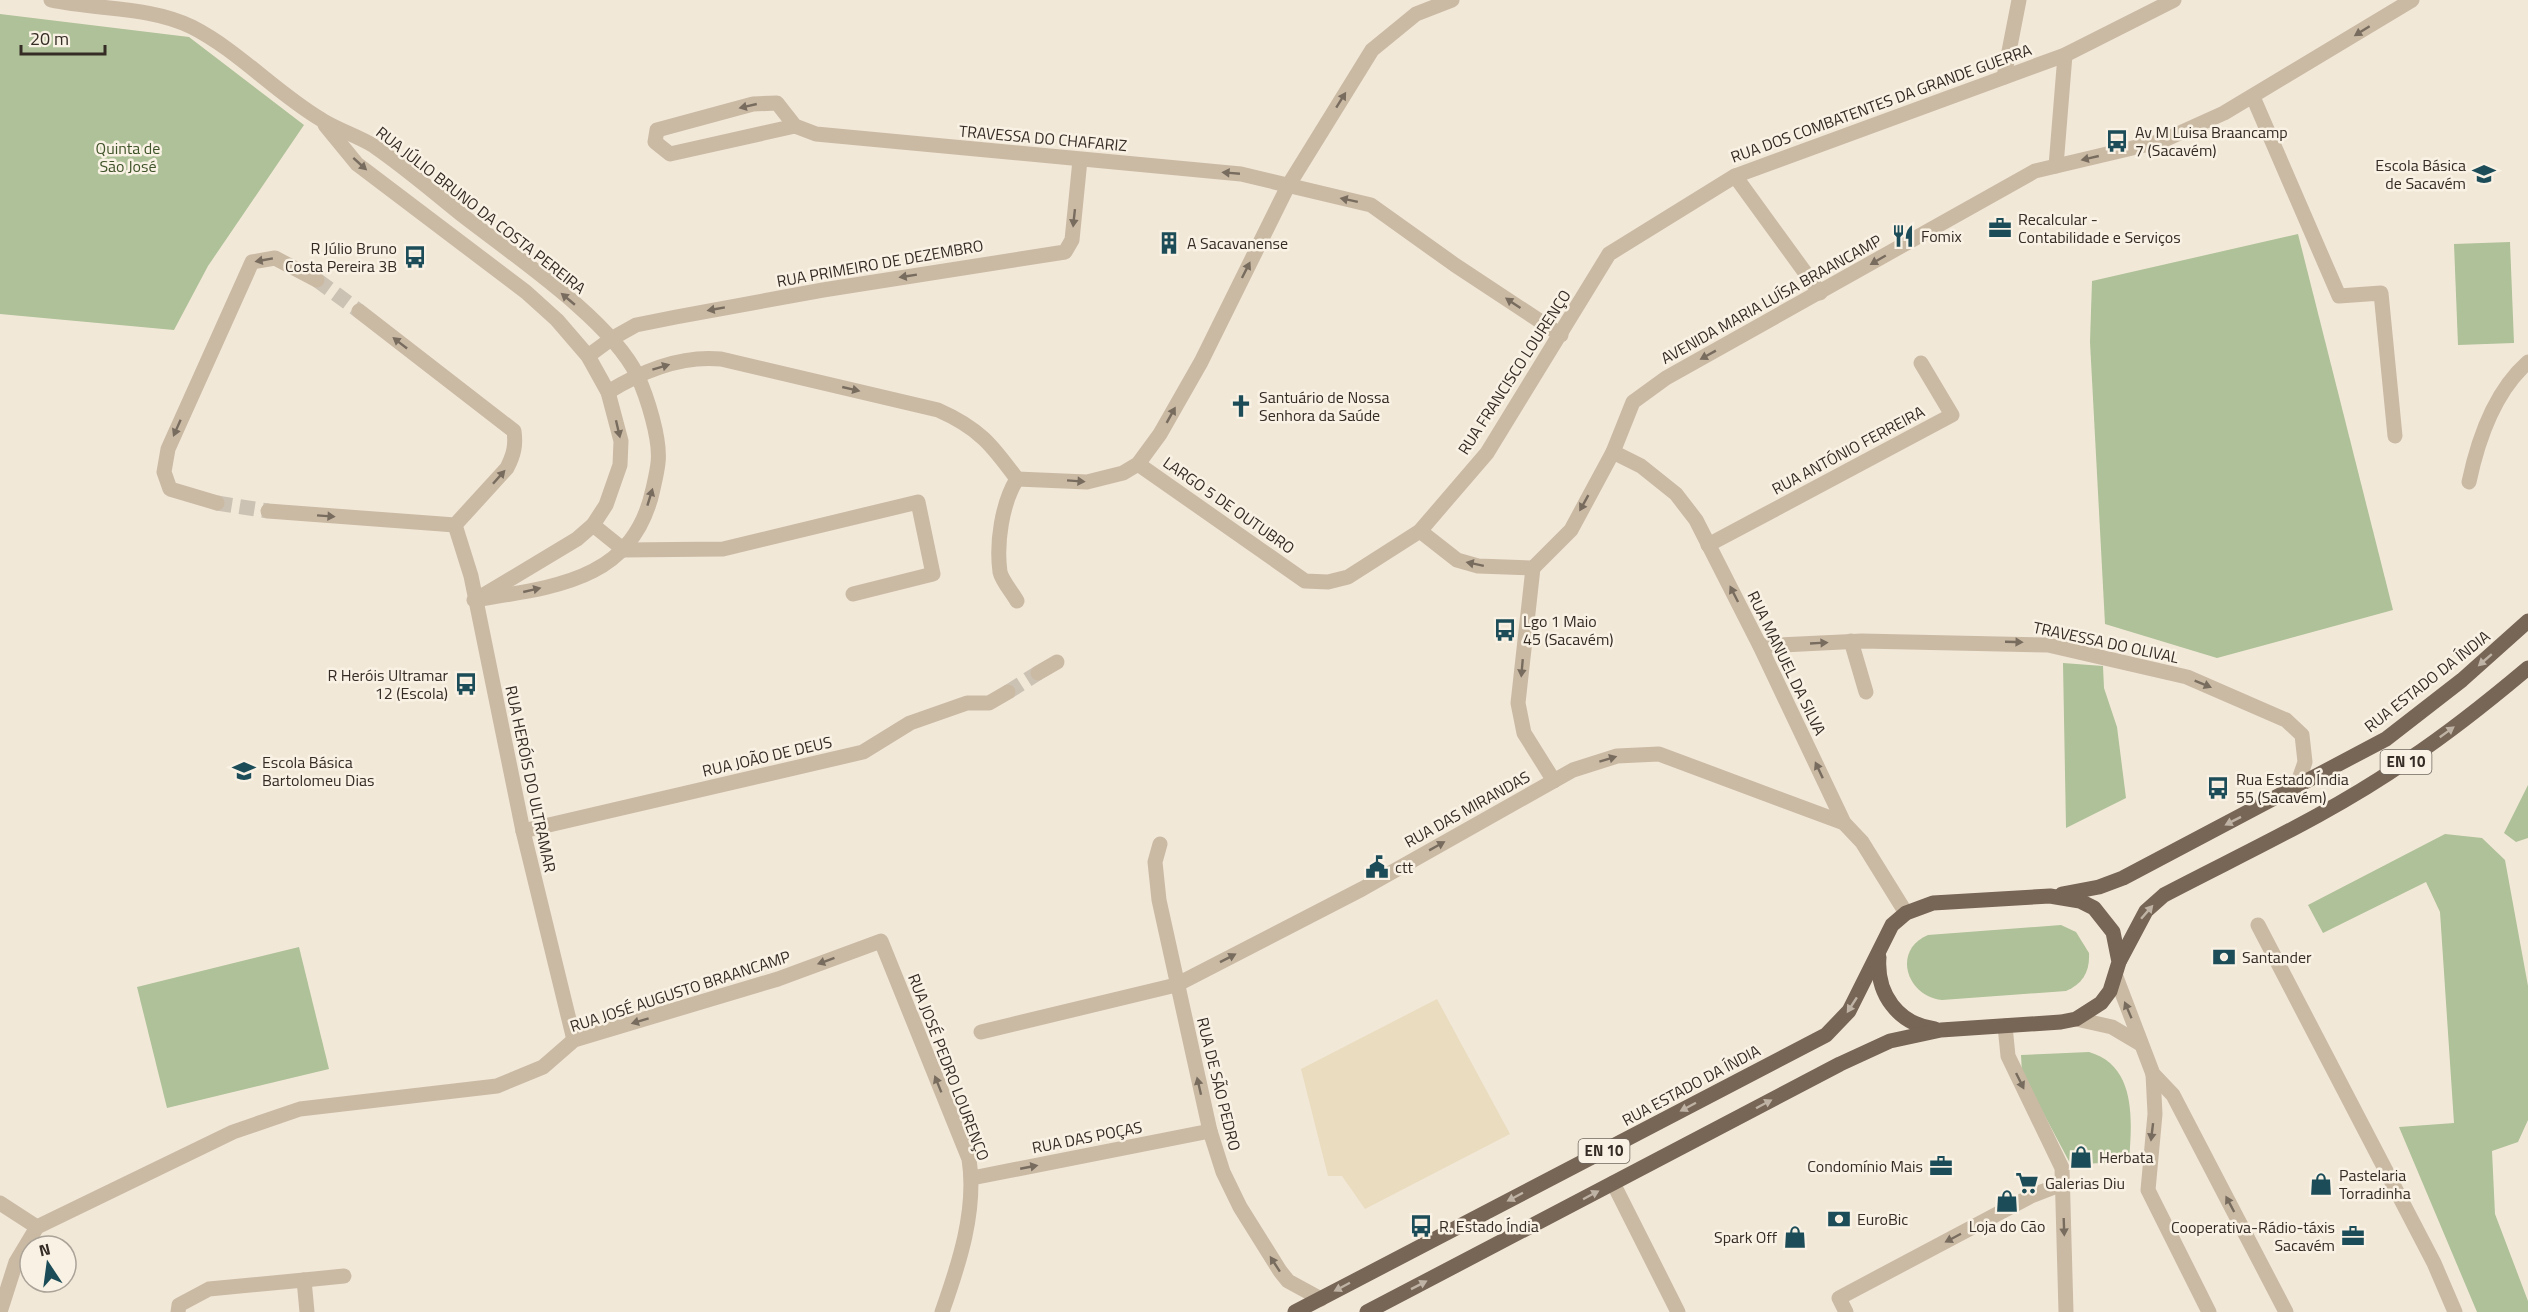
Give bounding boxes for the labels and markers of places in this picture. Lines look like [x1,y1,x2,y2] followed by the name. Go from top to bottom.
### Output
[2135,120,2288,162] place label: Av M Luisa Braancamp 7 (Sacavém)
[2104,128,2130,154] bus stop icon: Av M Luisa Braancamp 7 (Sacavém)
[2375,153,2466,195] place label: Escola Básica de Sacavém
[2471,161,2497,187] school or university icon: Escola Básica de Sacavém
[2018,207,2181,249] place label: Recalcular - Contabilidade e Serviços
[1987,215,2013,241] office icon: Recalcular - Contabilidade e Serviços
[1890,223,1916,249] restaurant icon: Fomix
[1921,224,1962,248] place label: Fomix
[1156,230,1182,256] building icon: A Sacavanense
[1187,231,1288,255] place label: A Sacavanense
[285,236,397,278] place label: R Júlio Bruno Costa Pereira 3B
[402,244,428,270] bus stop icon: R Júlio Bruno Costa Pereira 3B
[1259,385,1390,427] place label: Santuário de Nossa Senhora da Saúde
[1228,393,1254,419] church icon: Santuário de Nossa Senhora da Saúde
[1523,609,1613,651] place label: Lgo 1 Maio 45 (Sacavém)
[1492,617,1518,643] bus stop icon: Lgo 1 Maio 45 (Sacavém)
[327,663,448,705] place label: R Heróis Ultramar 12 (Escola)
[453,671,479,697] bus stop icon: R Heróis Ultramar 12 (Escola)
[262,750,374,792] place label: Escola Básica Bartolomeu Dias
[231,758,257,784] school or university icon: Escola Básica Bartolomeu Dias
[2236,767,2349,809] place label: Rua Estado Índia 55 (Sacavém)
[2205,775,2231,801] bus stop icon: Rua Estado Índia 55 (Sacavém)
[1364,854,1390,880] public building icon: ctt
[1395,855,1414,879] place label: ctt
[2211,944,2237,970] bank icon: Santander
[2242,945,2312,969] place label: Santander
[2068,1144,2094,1170] shop icon: Herbata
[2099,1145,2153,1169] place label: Herbata
[1928,1153,1954,1179] office icon: Condomínio Mais
[1807,1154,1923,1178] place label: Condomínio Mais
[2339,1163,2411,1205] place label: Pastelaria Torradinha
[2014,1170,2040,1196] supermarket icon: Galerias Diu
[2045,1171,2125,1195] place label: Galerias Diu
[2308,1171,2334,1197] shop icon: Pastelaria Torradinha
[1994,1188,2020,1214] shop icon: Loja do Cão
[1826,1206,1852,1232] bank icon: EuroBic
[1857,1207,1908,1231] place label: EuroBic
[1408,1213,1434,1239] bus stop icon: R. Estado Índia
[1439,1214,1539,1238] place label: R. Estado Índia
[1969,1214,2045,1238] place label: Loja do Cão
[2171,1215,2335,1257] place label: Cooperativa-Rádio-táxis Sacavém
[2340,1223,2366,1249] office icon: Cooperativa-Rádio-táxis Sacavém
[1782,1224,1808,1250] shop icon: Spark Off
[1714,1225,1778,1249] place label: Spark Off

